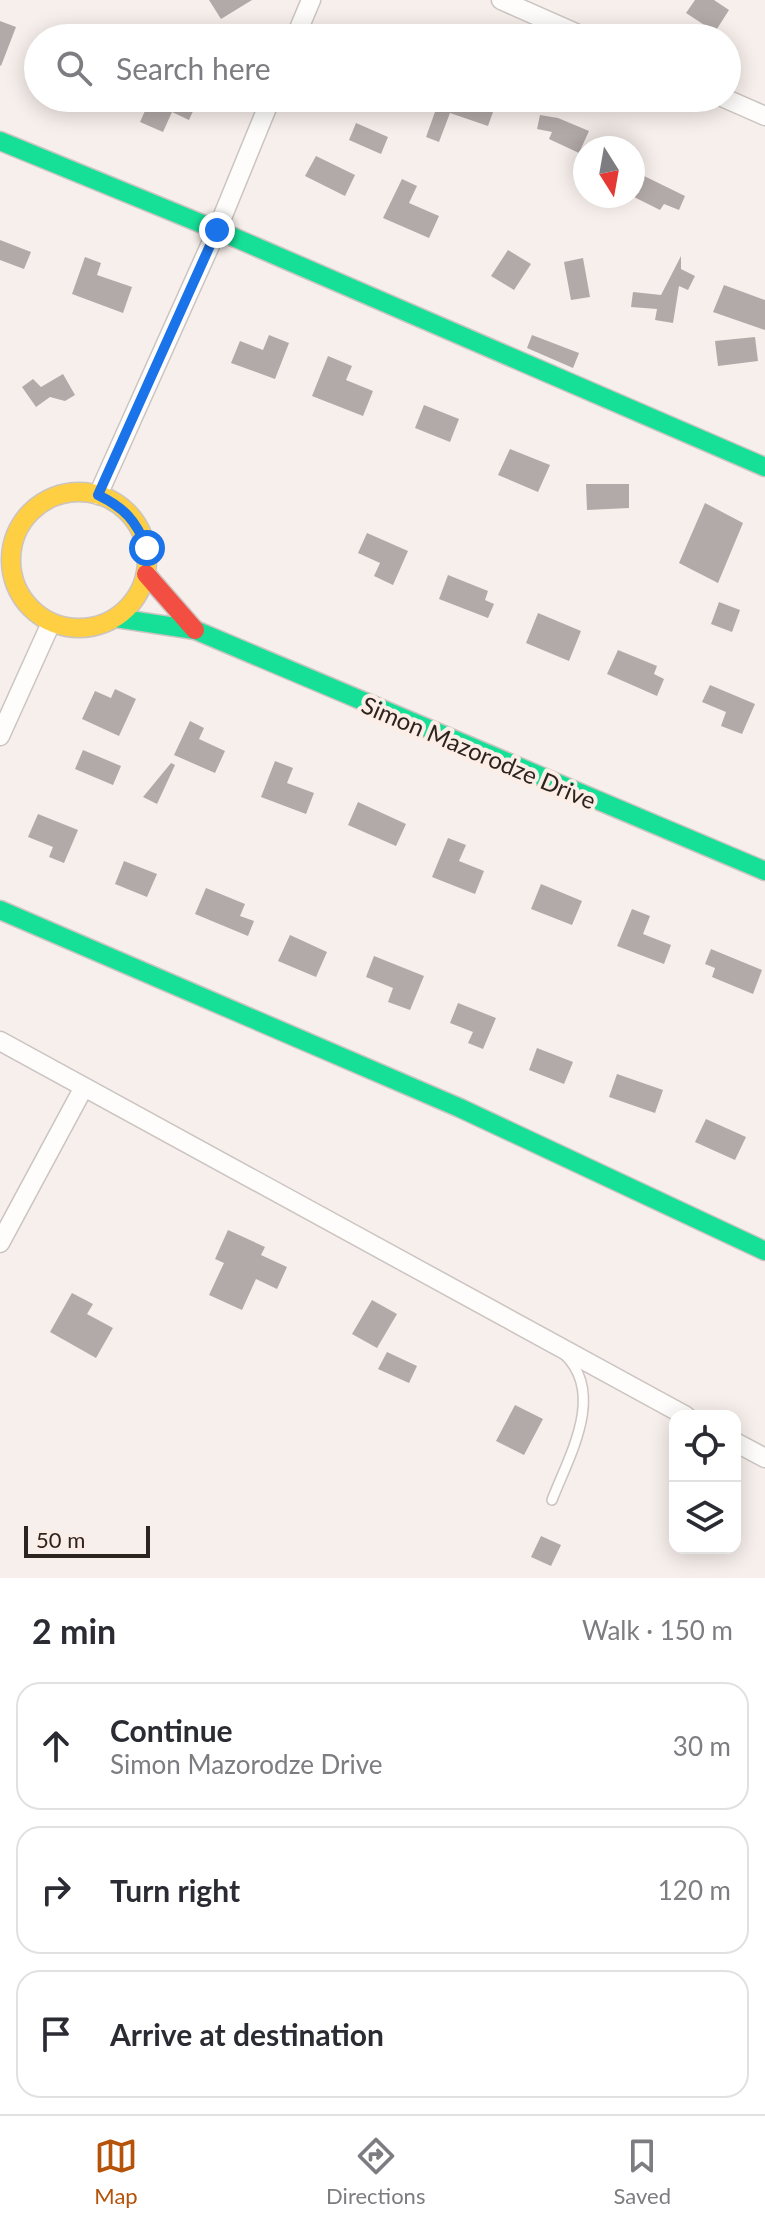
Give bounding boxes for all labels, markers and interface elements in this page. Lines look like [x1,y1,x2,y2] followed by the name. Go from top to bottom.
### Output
[24,24,741,112] search box
[52,46,96,90] icon: search
[116,50,271,86] text: Search here
[573,136,645,208] north arrow
[199,212,235,248] route end
[129,530,165,566] route start
[358,689,600,815] street label: Simon Mazorodze Drive
[669,1410,741,1554] map controls
[669,1410,741,1482] button: locate
[669,1482,741,1554] button: layers
[24,1522,150,1558] scale bar
[36,1526,85,1553] text: 50 m
[32,1610,116,1651] text: 2 min
[582,1614,733,1646] text: Walk · 150 m
[110,1712,233,1748] text: Continue
[34,1724,78,1768] icon: ahead
[673,1730,731,1762] text: 30 m
[110,1748,383,1780] text: Simon Mazorodze Drive
[34,1868,78,1912] icon: right
[110,1872,240,1908] text: Turn right
[658,1874,731,1906] text: 120 m
[34,2012,78,2056] icon: arrive
[110,2016,384,2052] text: Arrive at destination
[94,2134,138,2209] tab: Map
[326,2134,425,2209] tab: Directions
[613,2134,671,2209] tab: Saved

